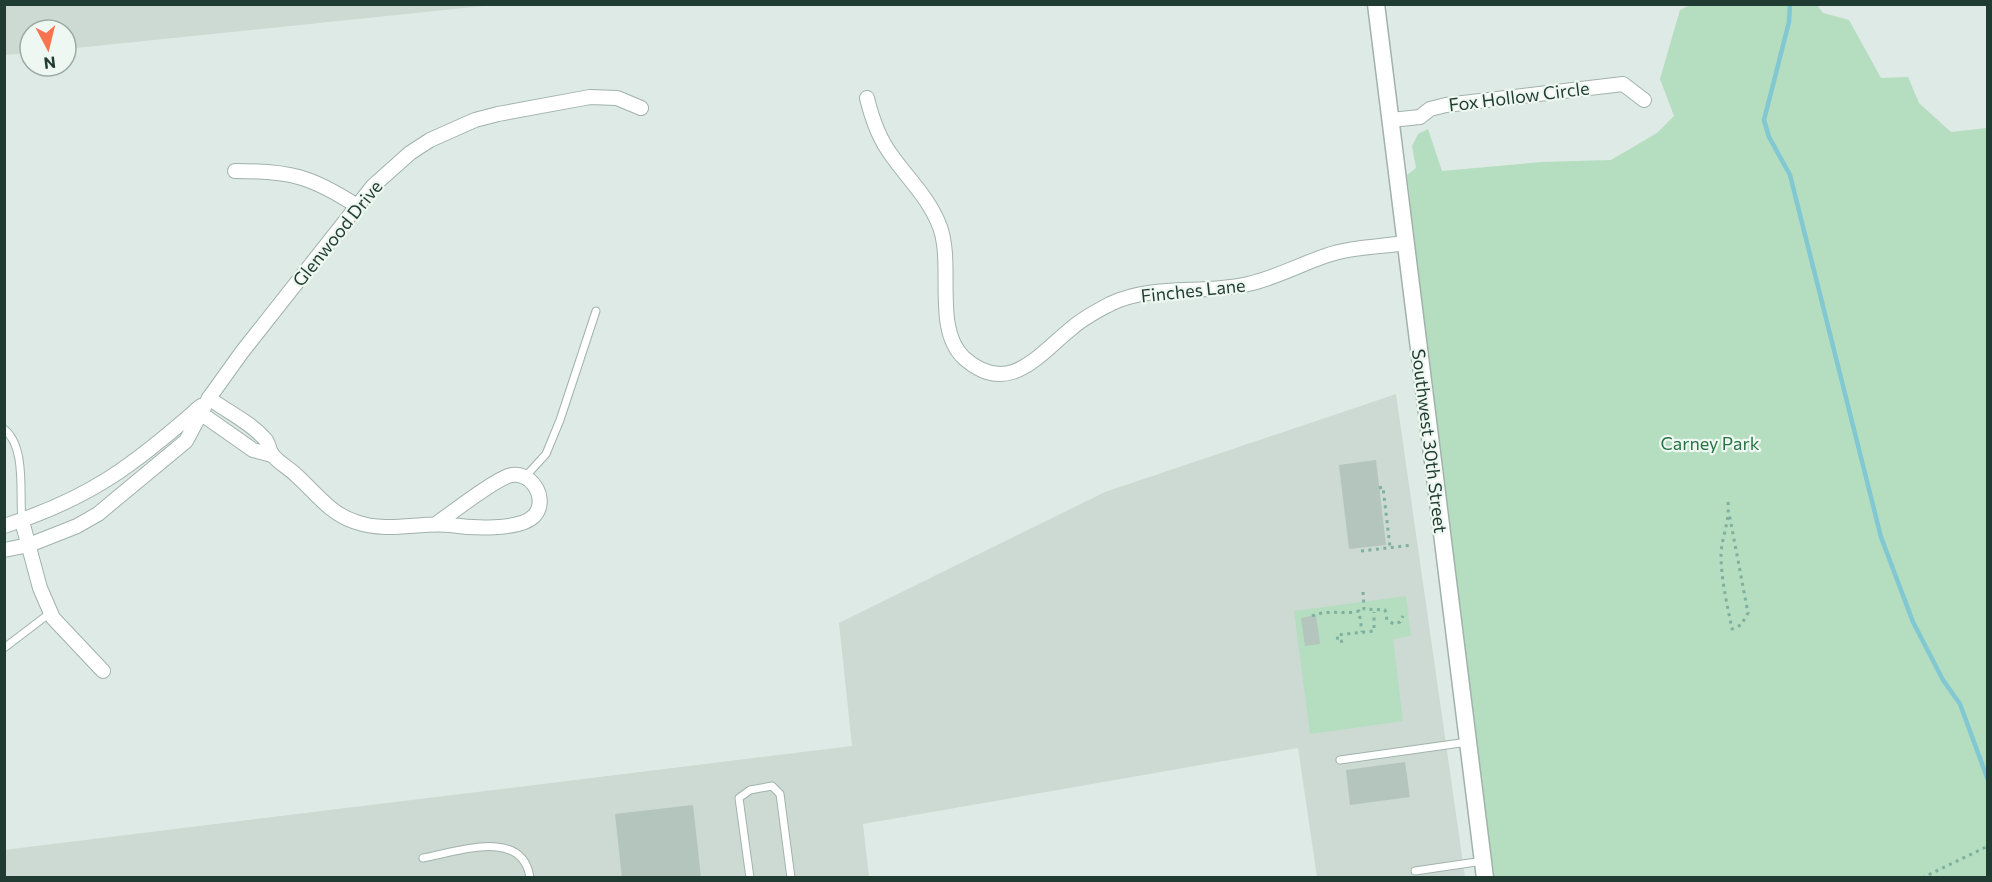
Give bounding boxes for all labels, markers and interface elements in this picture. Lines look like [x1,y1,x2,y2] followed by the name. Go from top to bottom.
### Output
[18,18,78,78] north arrow
[43,53,57,74] text: N
[1447,76,1591,116] street label: Fox Hollow Circle
[287,175,387,291] street label: Glenwood Drive
[1140,274,1246,306] street label: Finches Lane
[1408,348,1452,534] street label: Southwest 30th Street
[1661,432,1760,454] park label: Carney Park

